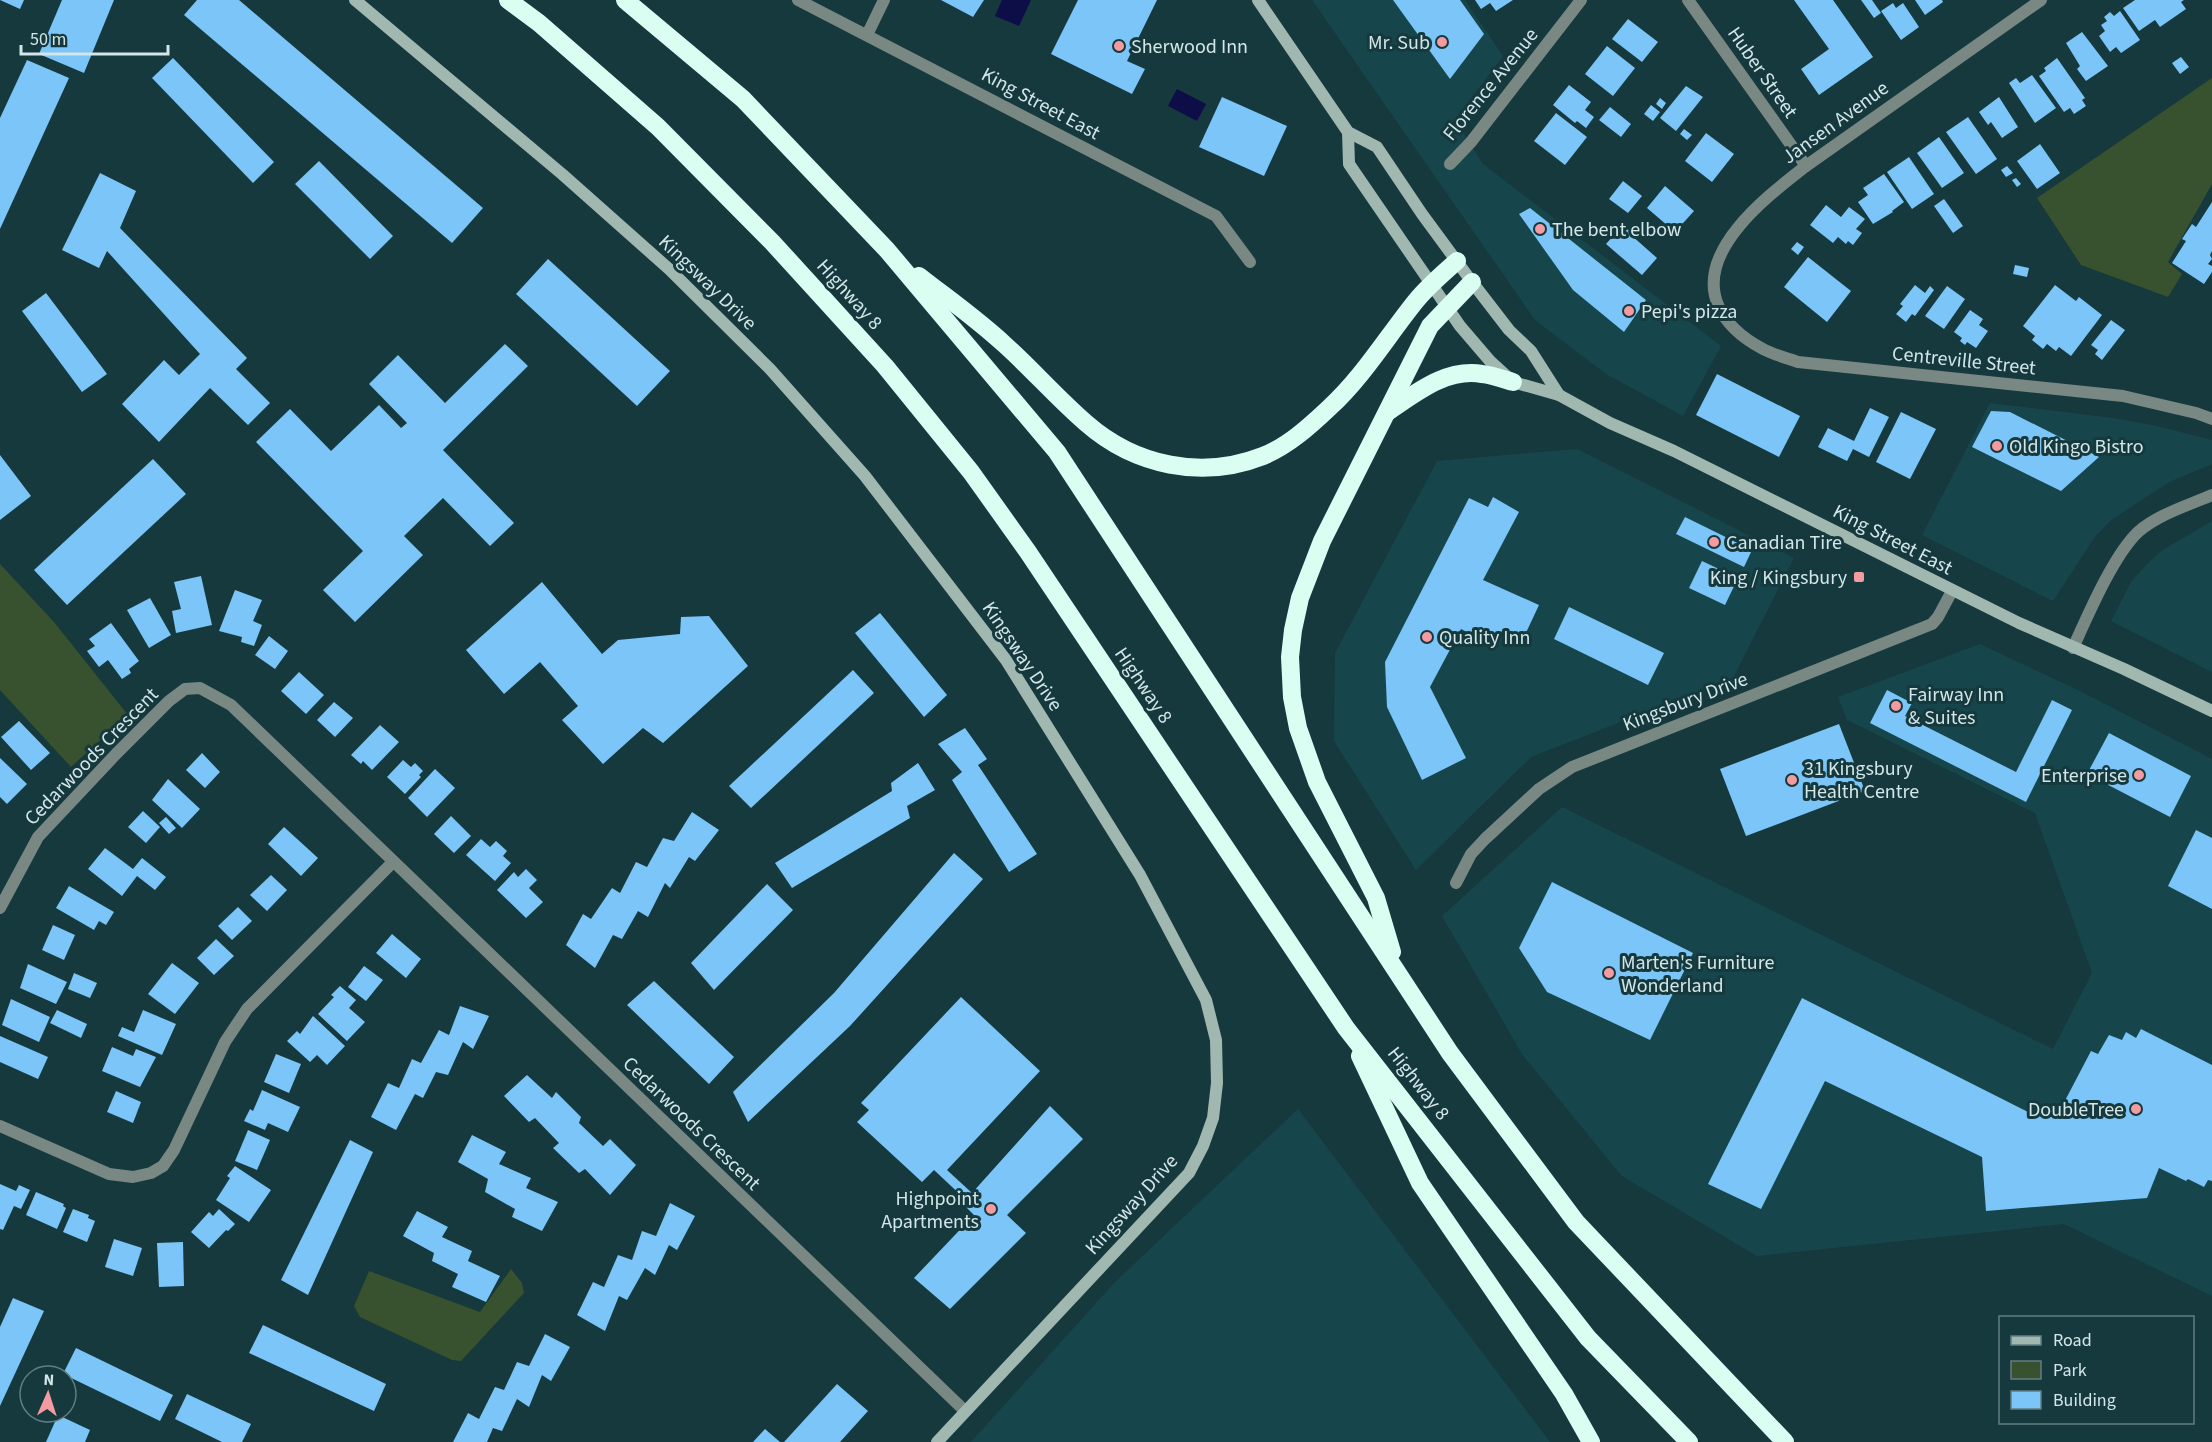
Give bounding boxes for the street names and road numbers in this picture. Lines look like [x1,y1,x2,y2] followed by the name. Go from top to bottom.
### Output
[1720,21,1804,124] street label: Huber Street
[1437,22,1545,147] street label: Florence Avenue
[976,61,1105,147] street label: King Street East
[1777,75,1895,171] street label: Jansen Avenue
[652,229,763,337] street label: Kingsway Drive
[810,253,889,336] street label: Highway 8
[1891,340,2037,382] street label: Centreville Street
[1828,498,1957,582] street label: King Street East
[975,596,1069,717] street label: Kingsway Drive
[1107,642,1179,729] street label: Highway 8
[1619,665,1752,739] street label: Kingsbury Drive
[18,681,165,832] street label: Cedarwoods Crescent
[1381,1041,1456,1126] street label: Highway 8
[616,1050,767,1197] street label: Cedarwoods Crescent
[1079,1148,1185,1261] street label: Kingsway Drive

